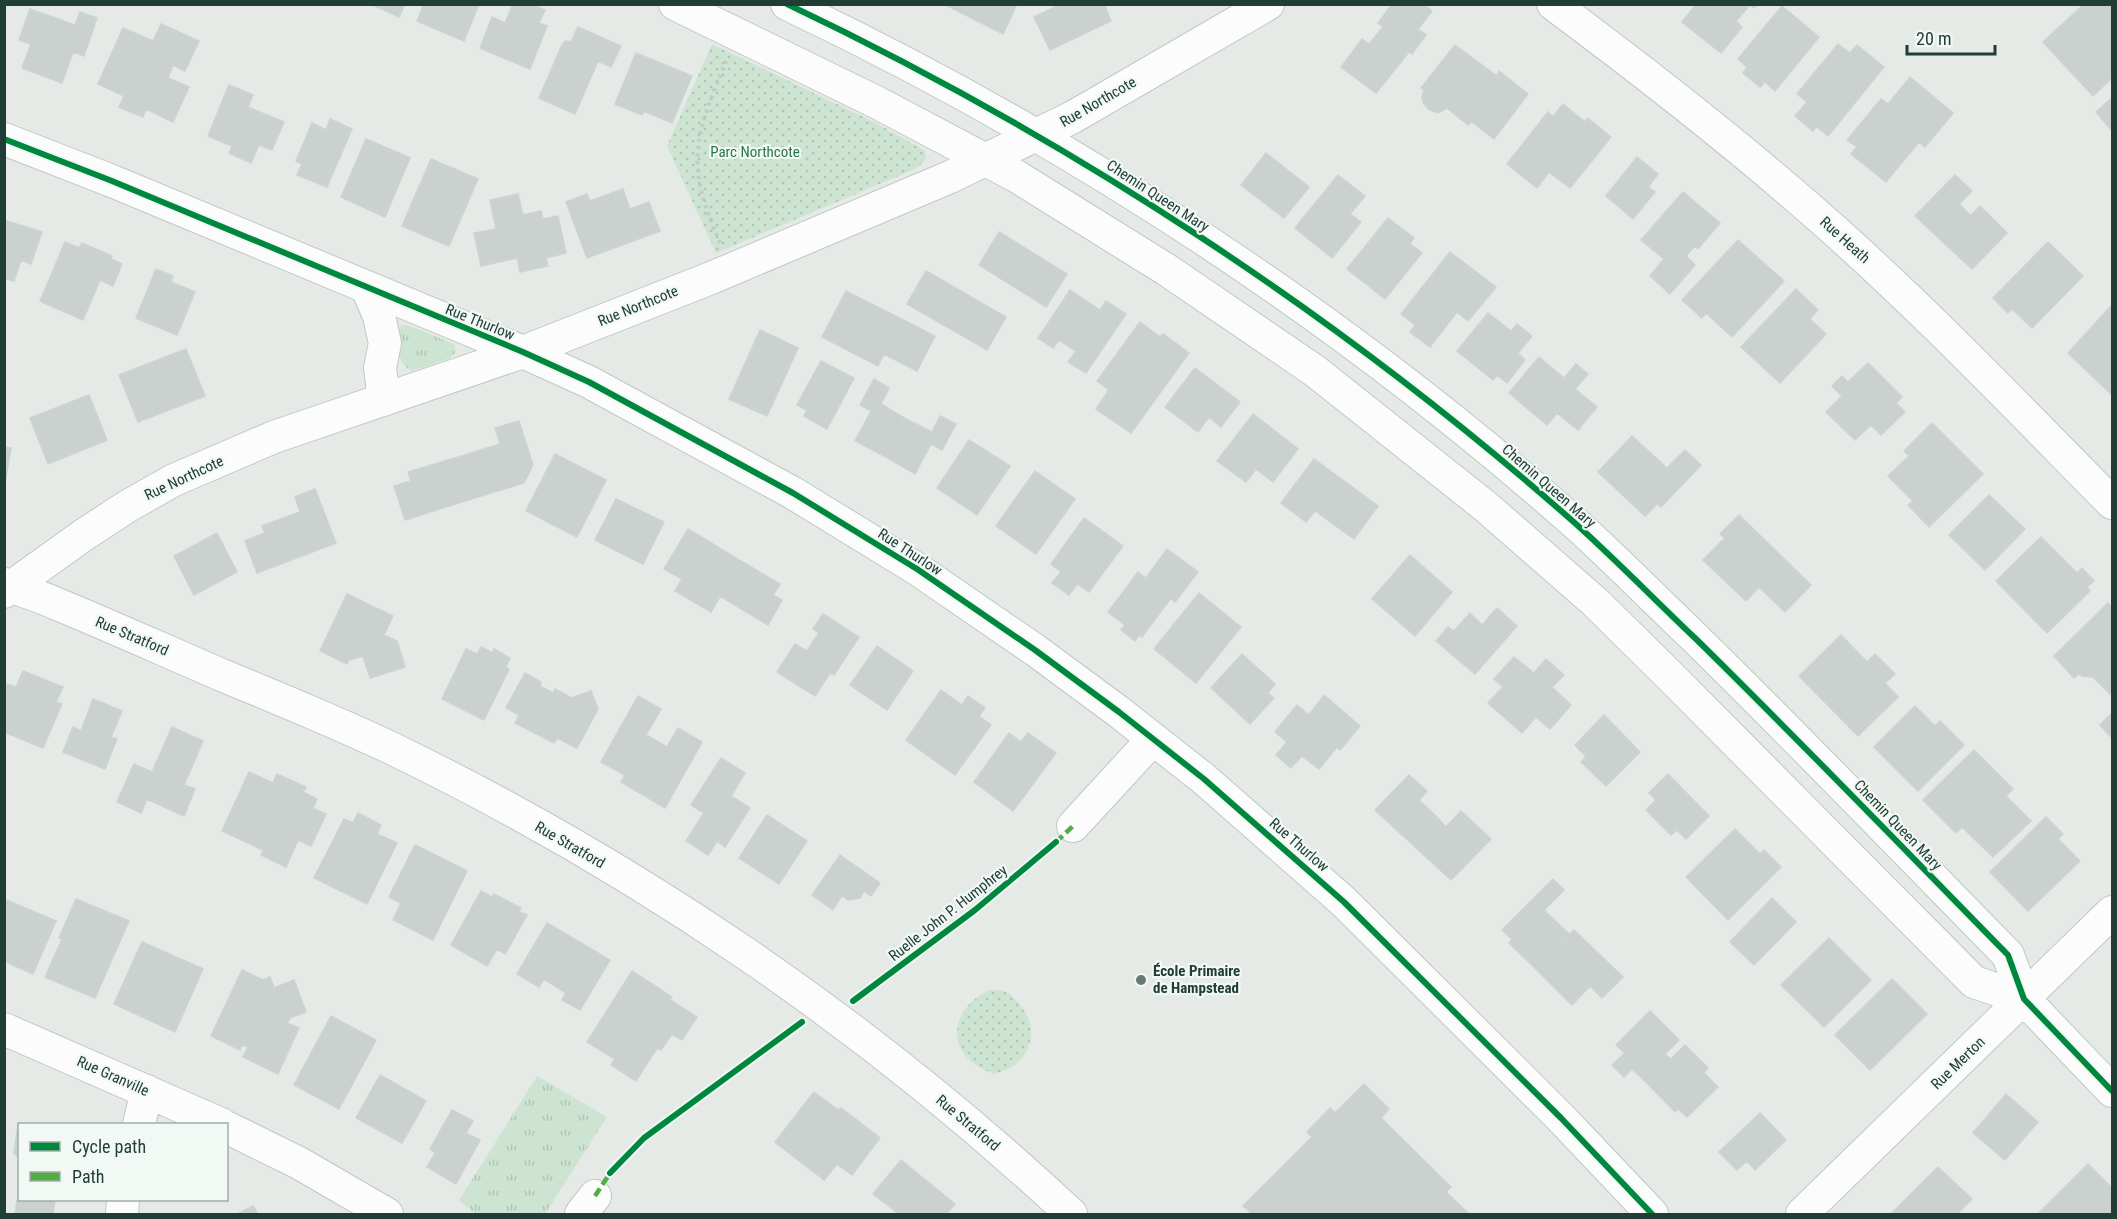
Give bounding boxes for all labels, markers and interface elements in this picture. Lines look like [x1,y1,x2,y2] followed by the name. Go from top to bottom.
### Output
[1907,18,1996,56] scale bar
[1916,28,1951,49] text: 20 m
[1057,73,1139,131] street label: Rue Northcote
[710,143,800,161] park label: Parc Northcote
[1103,156,1213,236] street label: Chemin Queen Mary
[1816,213,1874,267] street label: Rue Heath
[595,282,681,330] street label: Rue Northcote
[443,300,517,344] street label: Rue Thurlow
[1498,440,1600,532] street label: Chemin Queen Mary
[142,452,226,504] street label: Rue Northcote
[874,525,946,580] street label: Rue Thurlow
[93,612,171,660] street label: Rue Stratford
[1850,776,1946,874] street label: Chemin Queen Mary
[1266,814,1333,876] street label: Rue Thurlow
[532,818,608,872] street label: Rue Stratford
[885,861,1011,965] street label: Ruelle John P. Humphrey
[1153,962,1240,997] place label: École Primaire de Hampstead
[1134,973,1148,987] marker: École Primaire de Hampstead
[1927,1033,1989,1093] street label: Rue Merton
[74,1052,152,1100] street label: Rue Granville
[932,1091,1004,1155] street label: Rue Stratford
[18,1123,228,1201] legend
[72,1136,146,1157] text: Cycle path
[72,1166,105,1187] text: Path

